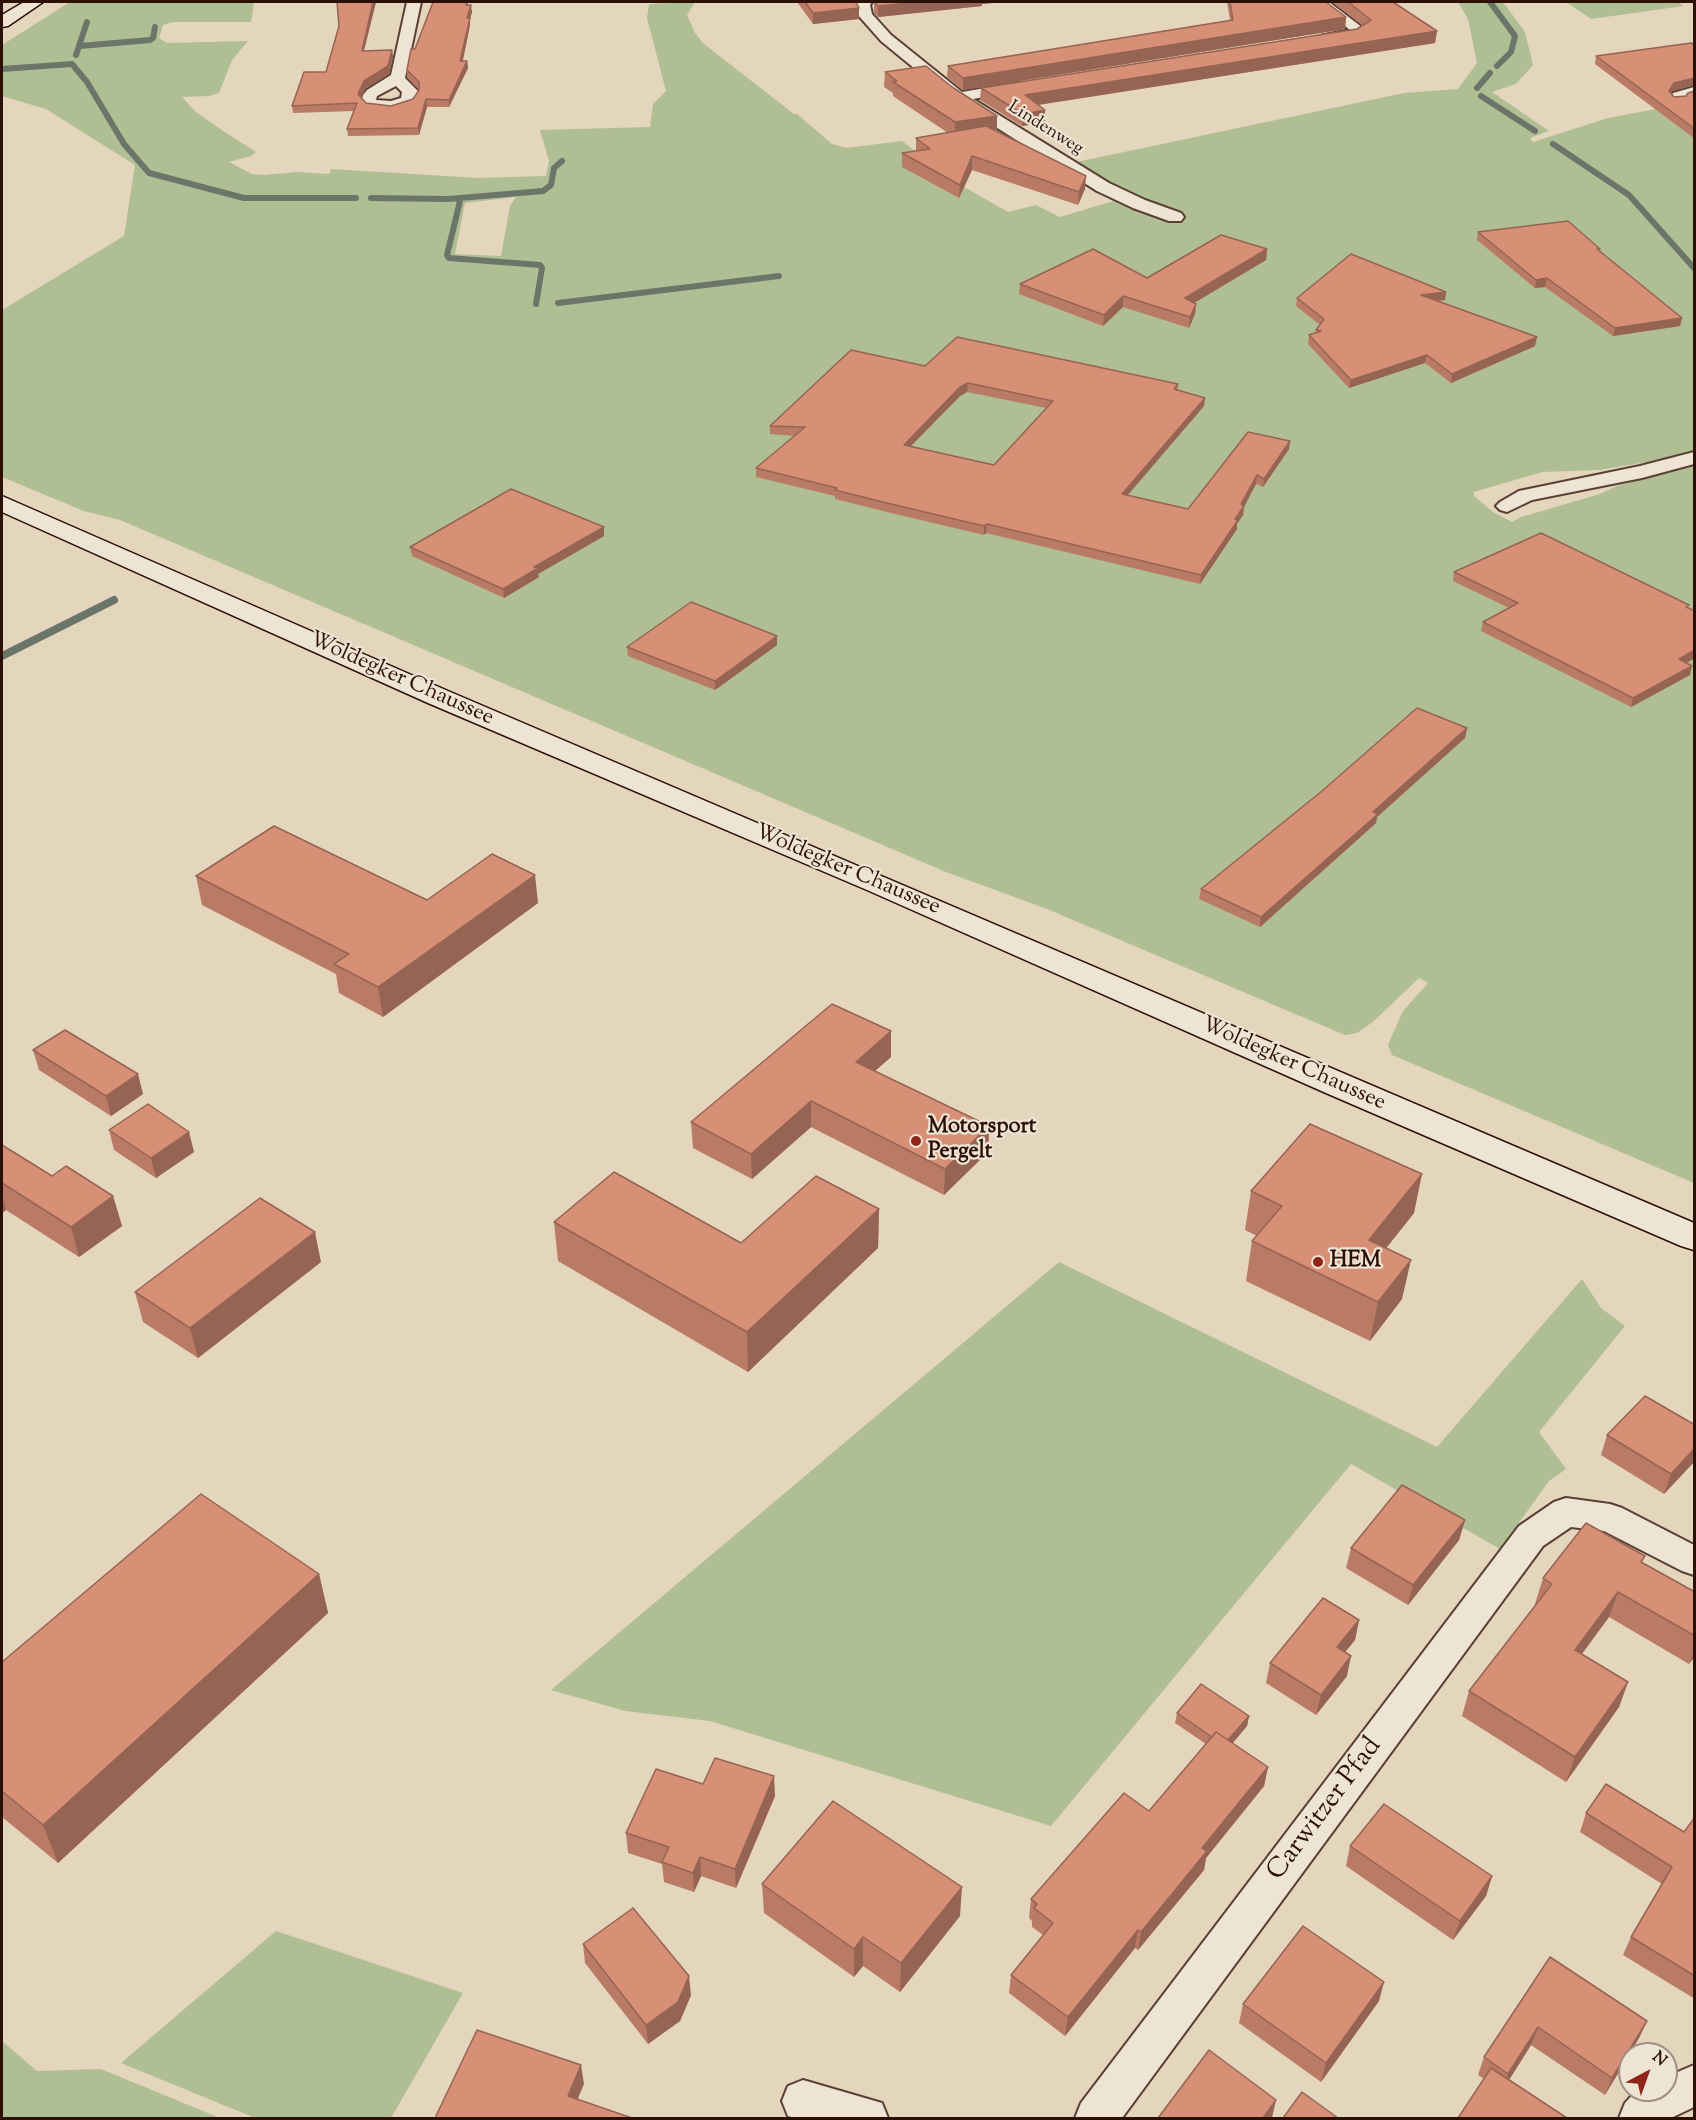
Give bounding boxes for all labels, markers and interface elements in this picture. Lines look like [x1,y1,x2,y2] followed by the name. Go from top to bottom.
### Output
[1003,97,1087,161] street label: Lindenweg
[305,627,497,733] street label: Woldegker Chaussee
[750,820,944,922] street label: Woldegker Chaussee
[1197,1012,1389,1118] street label: Woldegker Chaussee
[928,1115,1036,1166] place label: Motorsport Pergelt
[909,1134,923,1148] marker: Motorsport Pergelt
[1330,1249,1381,1275] place label: HEM
[1311,1255,1325,1269] marker: HEM
[1262,1732,1390,1888] street label: Carwitzer Pfad
[1618,2042,1678,2102] north arrow
[1646,2047,1671,2072] text: N

